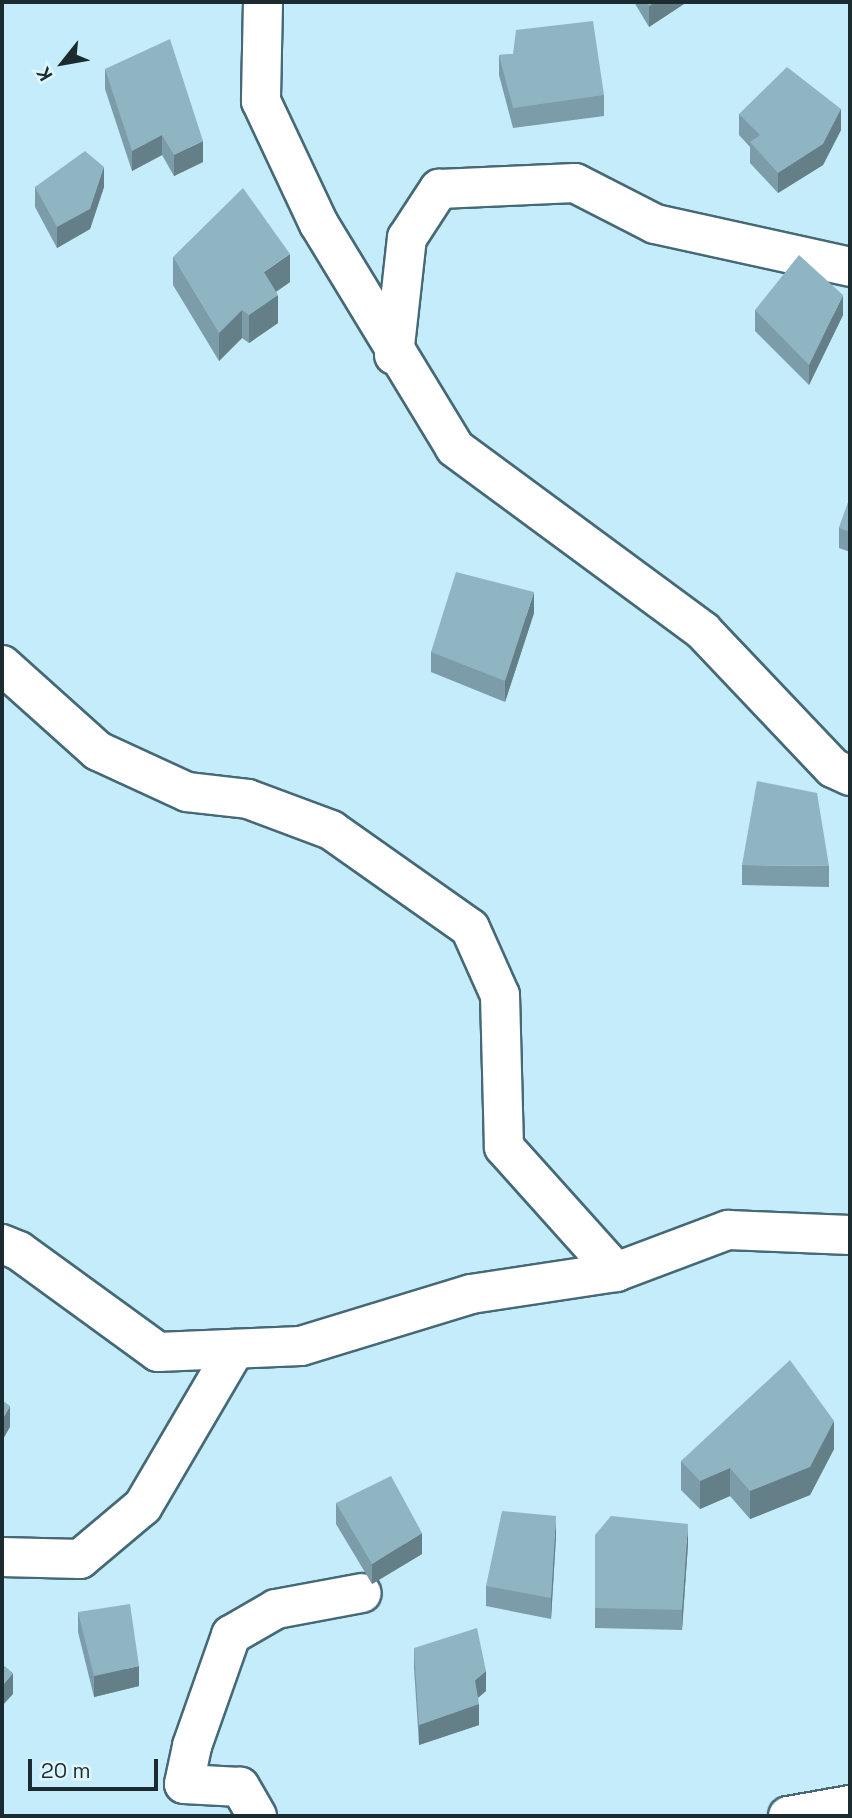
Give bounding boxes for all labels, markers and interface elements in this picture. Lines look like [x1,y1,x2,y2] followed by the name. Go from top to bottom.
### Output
[28,28,98,98] north arrow
[31,63,58,86] text: K
[32,1744,161,1788] scale bar
[41,1757,91,1784] text: 20 m

